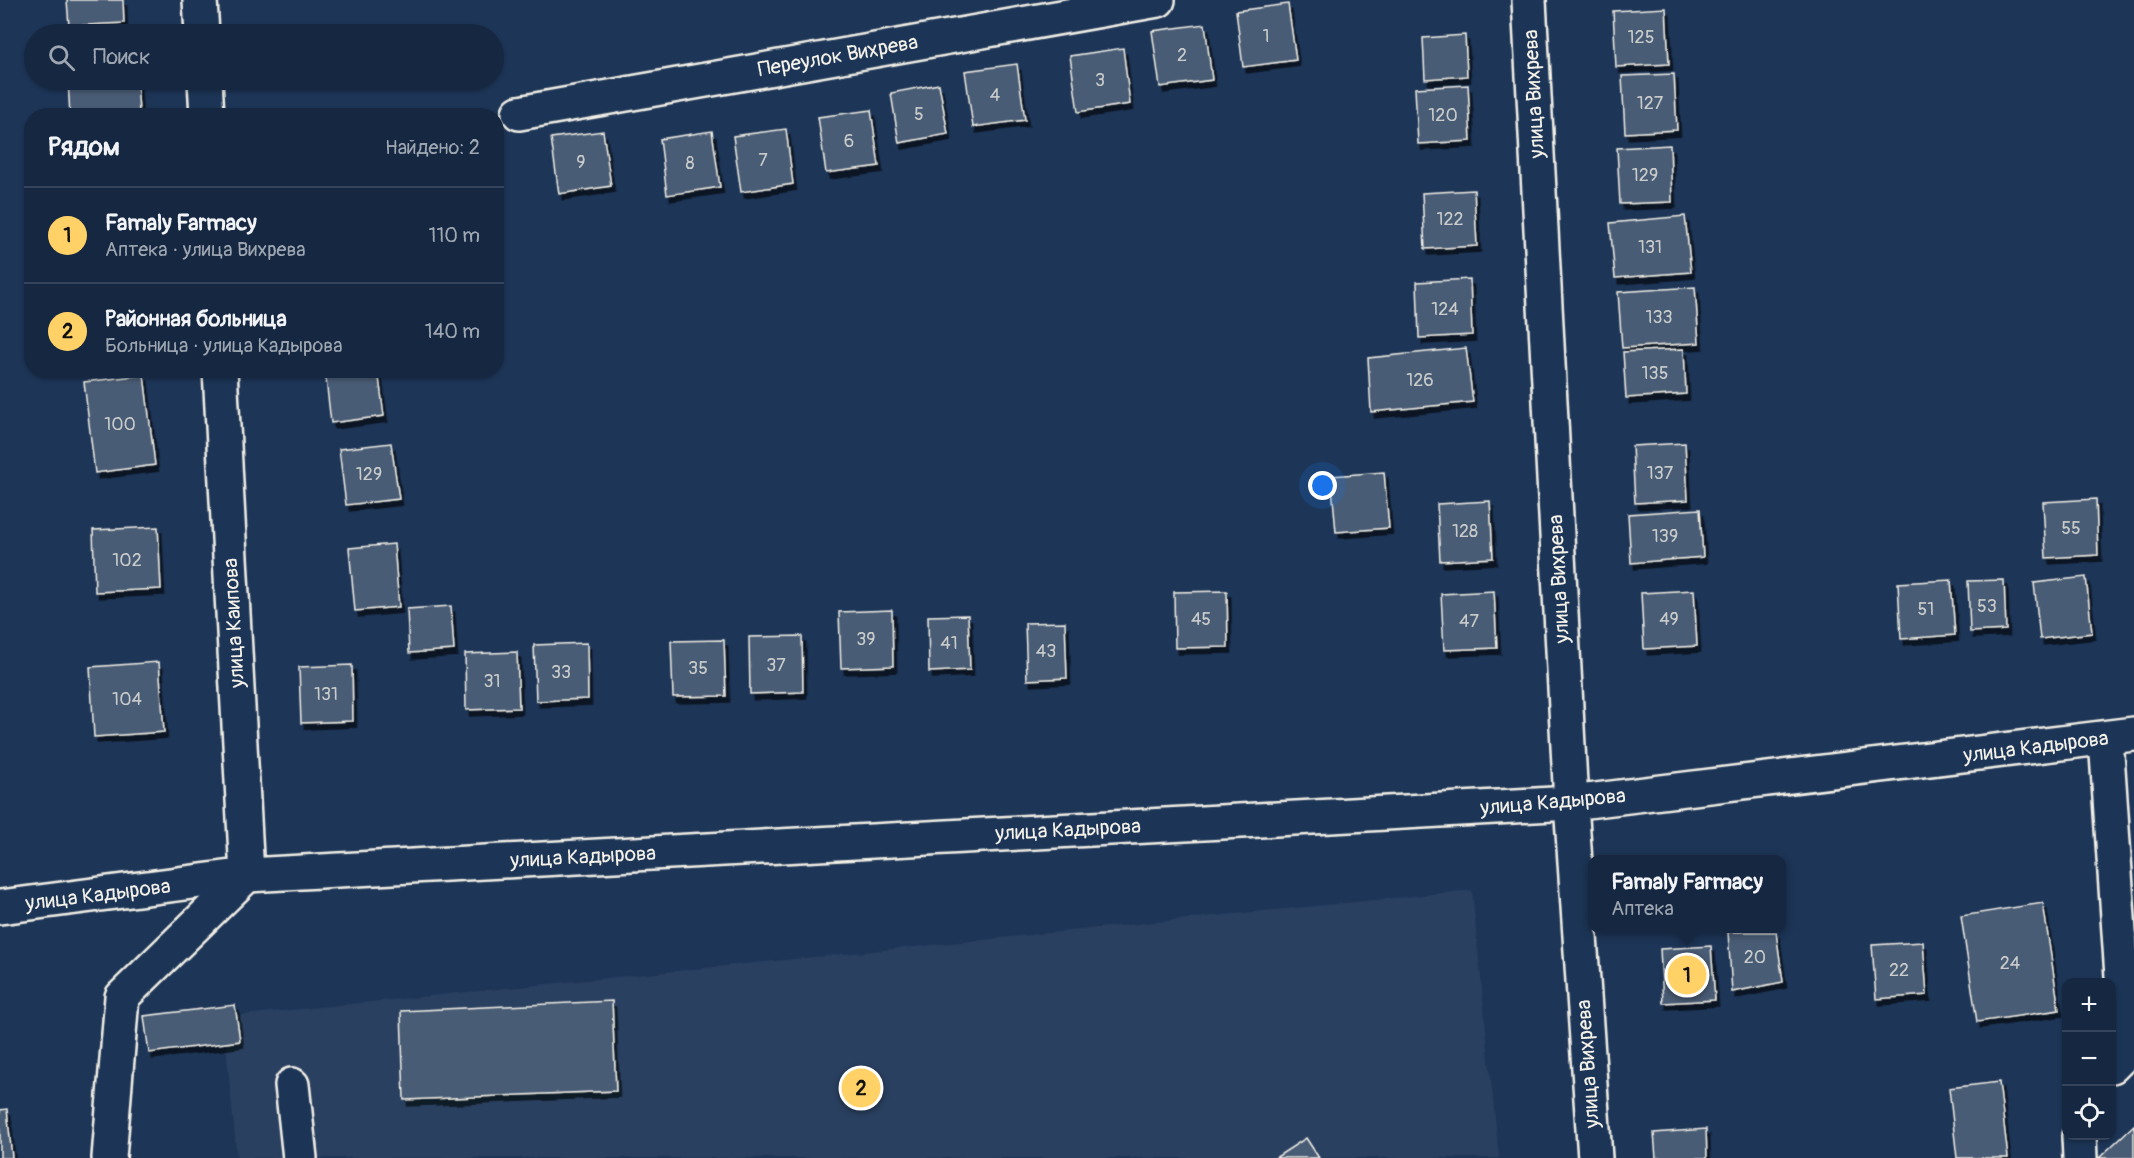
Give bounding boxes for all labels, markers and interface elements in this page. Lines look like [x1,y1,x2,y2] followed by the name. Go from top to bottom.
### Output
[24,24,504,90] search box
[1262,25,1270,48] house number: 1
[1628,26,1654,49] house number: 125
[756,29,920,83] street label: Переулок Вихрева
[1517,29,1551,160] street label: улица Вихрева
[45,41,78,74] icon: search
[93,43,150,71] text: Поиск
[1177,44,1187,67] house number: 2
[1095,69,1105,92] house number: 3
[990,84,1001,107] house number: 4
[1637,92,1664,115] house number: 127
[914,103,924,126] house number: 5
[1428,104,1458,127] house number: 120
[844,130,854,153] house number: 6
[48,131,120,163] text: Рядом
[385,135,480,160] text: Найдено: 2
[758,149,768,172] house number: 7
[576,151,586,174] house number: 9
[685,152,695,175] house number: 8
[1632,164,1658,187] house number: 129
[1436,208,1464,231] house number: 122
[105,209,257,237] text: Famaly Farmacy
[64,223,71,248] text: 1
[429,223,480,248] text: 110 m
[1638,236,1662,259] house number: 131
[105,237,306,262] text: Аптека · улица Вихрева
[1431,298,1459,321] house number: 124
[105,305,287,333] text: Районная больница
[1645,306,1673,329] house number: 133
[62,319,73,344] text: 2
[425,319,480,344] text: 140 m
[105,333,342,358] text: Больница · улица Кадырова
[1642,362,1668,385] house number: 135
[1406,369,1434,392] house number: 126
[104,413,136,436] house number: 100
[1647,462,1674,485] house number: 137
[356,463,382,486] house number: 129
[1308,471,1337,500] your location
[1542,514,1576,645] street label: улица Вихрева
[2061,517,2081,540] house number: 55
[1452,520,1478,543] house number: 128
[1652,525,1678,548] house number: 139
[112,549,142,572] house number: 102
[217,557,251,690] street label: улица Каипова
[1977,595,1997,618] house number: 53
[1918,598,1934,621] house number: 51
[1191,608,1211,631] house number: 45
[1659,608,1679,631] house number: 49
[1459,610,1479,633] house number: 47
[856,628,876,651] house number: 39
[940,632,958,655] house number: 41
[1036,640,1056,663] house number: 43
[766,654,786,677] house number: 37
[688,657,708,680] house number: 35
[551,661,571,684] house number: 33
[483,670,501,693] house number: 31
[314,683,338,706] house number: 131
[112,688,142,711] house number: 104
[1961,725,2110,769] street label: улица Кадырова
[1478,782,1627,822] street label: улица Кадырова
[993,813,1142,847] street label: улица Кадырова
[508,840,657,874] street label: улица Кадырова
[1588,855,1786,933] popup
[1611,868,1763,896] text: Famaly Farmacy
[23,873,172,917] street label: улица Кадырова
[1611,896,1674,921] text: Аптека
[1744,946,1766,969] house number: 20
[1668,952,1706,998] pin: 1
[2000,952,2021,975] house number: 24
[1889,959,1909,982] house number: 22
[2062,978,2116,1140] map controls
[2062,978,2116,1032] button: +
[1570,999,1606,1130] street label: улица Вихрева
[2062,1032,2116,1086] button: −
[842,1066,880,1110] pin: 2
[2062,1086,2116,1140] button: locate

